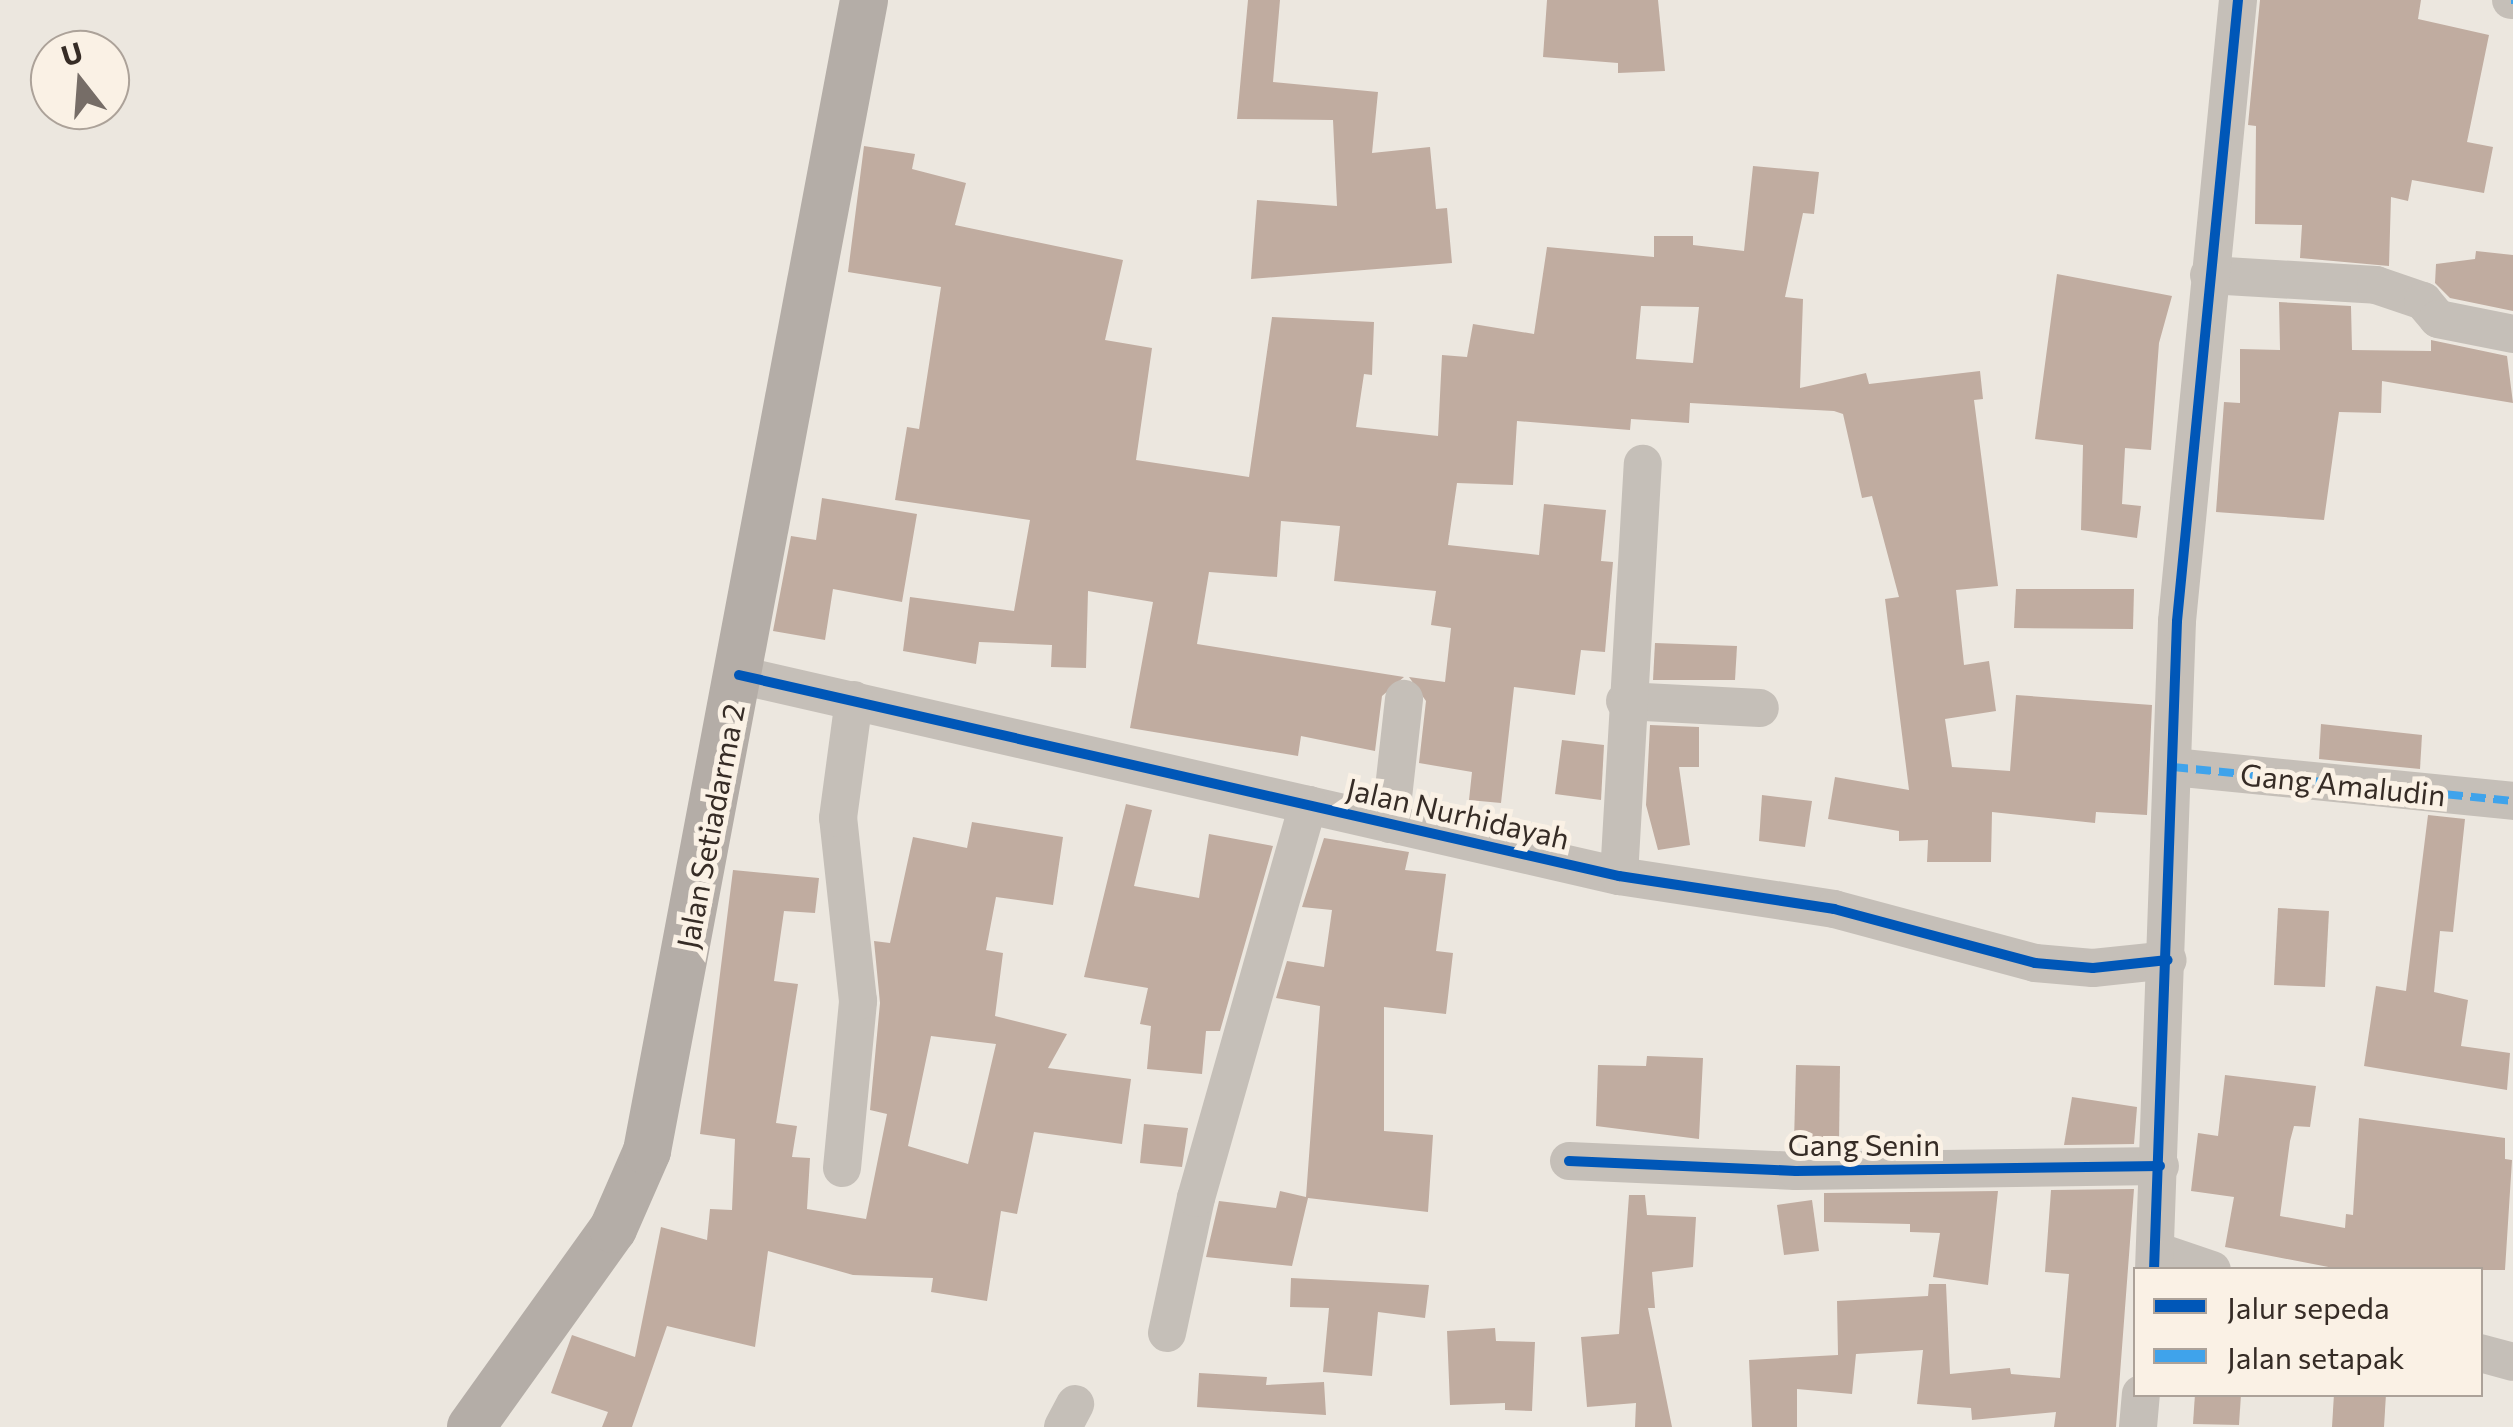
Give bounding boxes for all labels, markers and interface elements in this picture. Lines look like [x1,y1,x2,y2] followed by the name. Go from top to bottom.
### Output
[30,30,130,130] north arrow
[57,34,87,72] text: U
[669,700,751,952] street label: Jalan Setiadarma 2
[2239,755,2447,813] street label: Gang Amaludin
[1343,770,1573,856] street label: Jalan Nurhidayah
[1788,1126,1940,1162] street label: Gang Senin
[2133,1267,2483,1397] legend
[2227,1288,2390,1325] text: Jalur sepeda
[2227,1338,2405,1375] text: Jalan setapak

